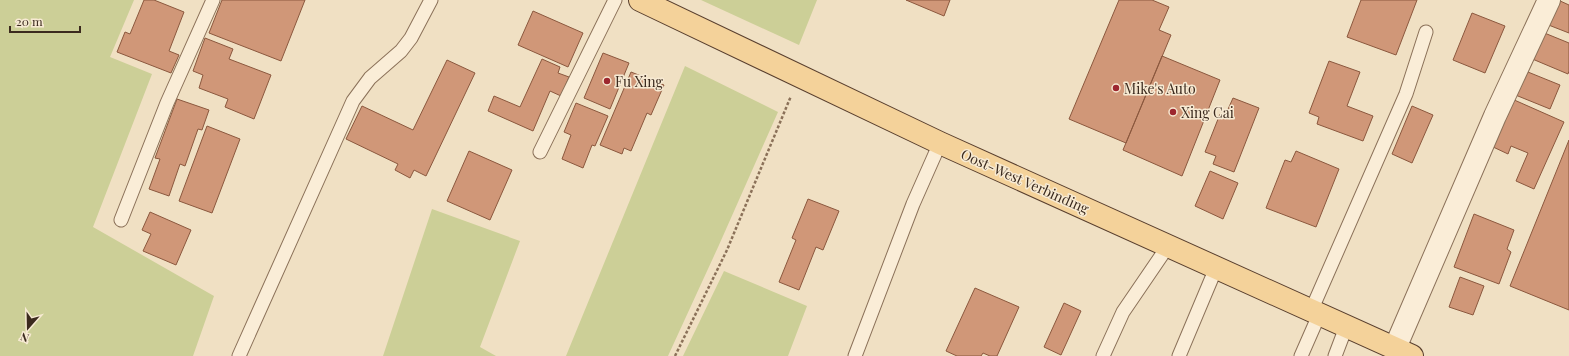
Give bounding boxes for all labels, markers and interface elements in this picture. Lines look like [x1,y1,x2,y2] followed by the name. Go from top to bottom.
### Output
[10,8,80,34] scale bar
[16,13,43,29] text: 20 m
[615,72,664,91] place label: Fu Xing
[602,76,612,86] marker: Fu Xing
[1124,79,1196,98] place label: Mike's Auto
[1111,83,1121,93] marker: Mike's Auto
[1181,103,1234,122] place label: Xing Cai
[1168,107,1178,117] marker: Xing Cai
[958,144,1093,218] street label: Oost-West Verbinding
[8,308,48,348] north arrow
[18,329,31,346] text: N

